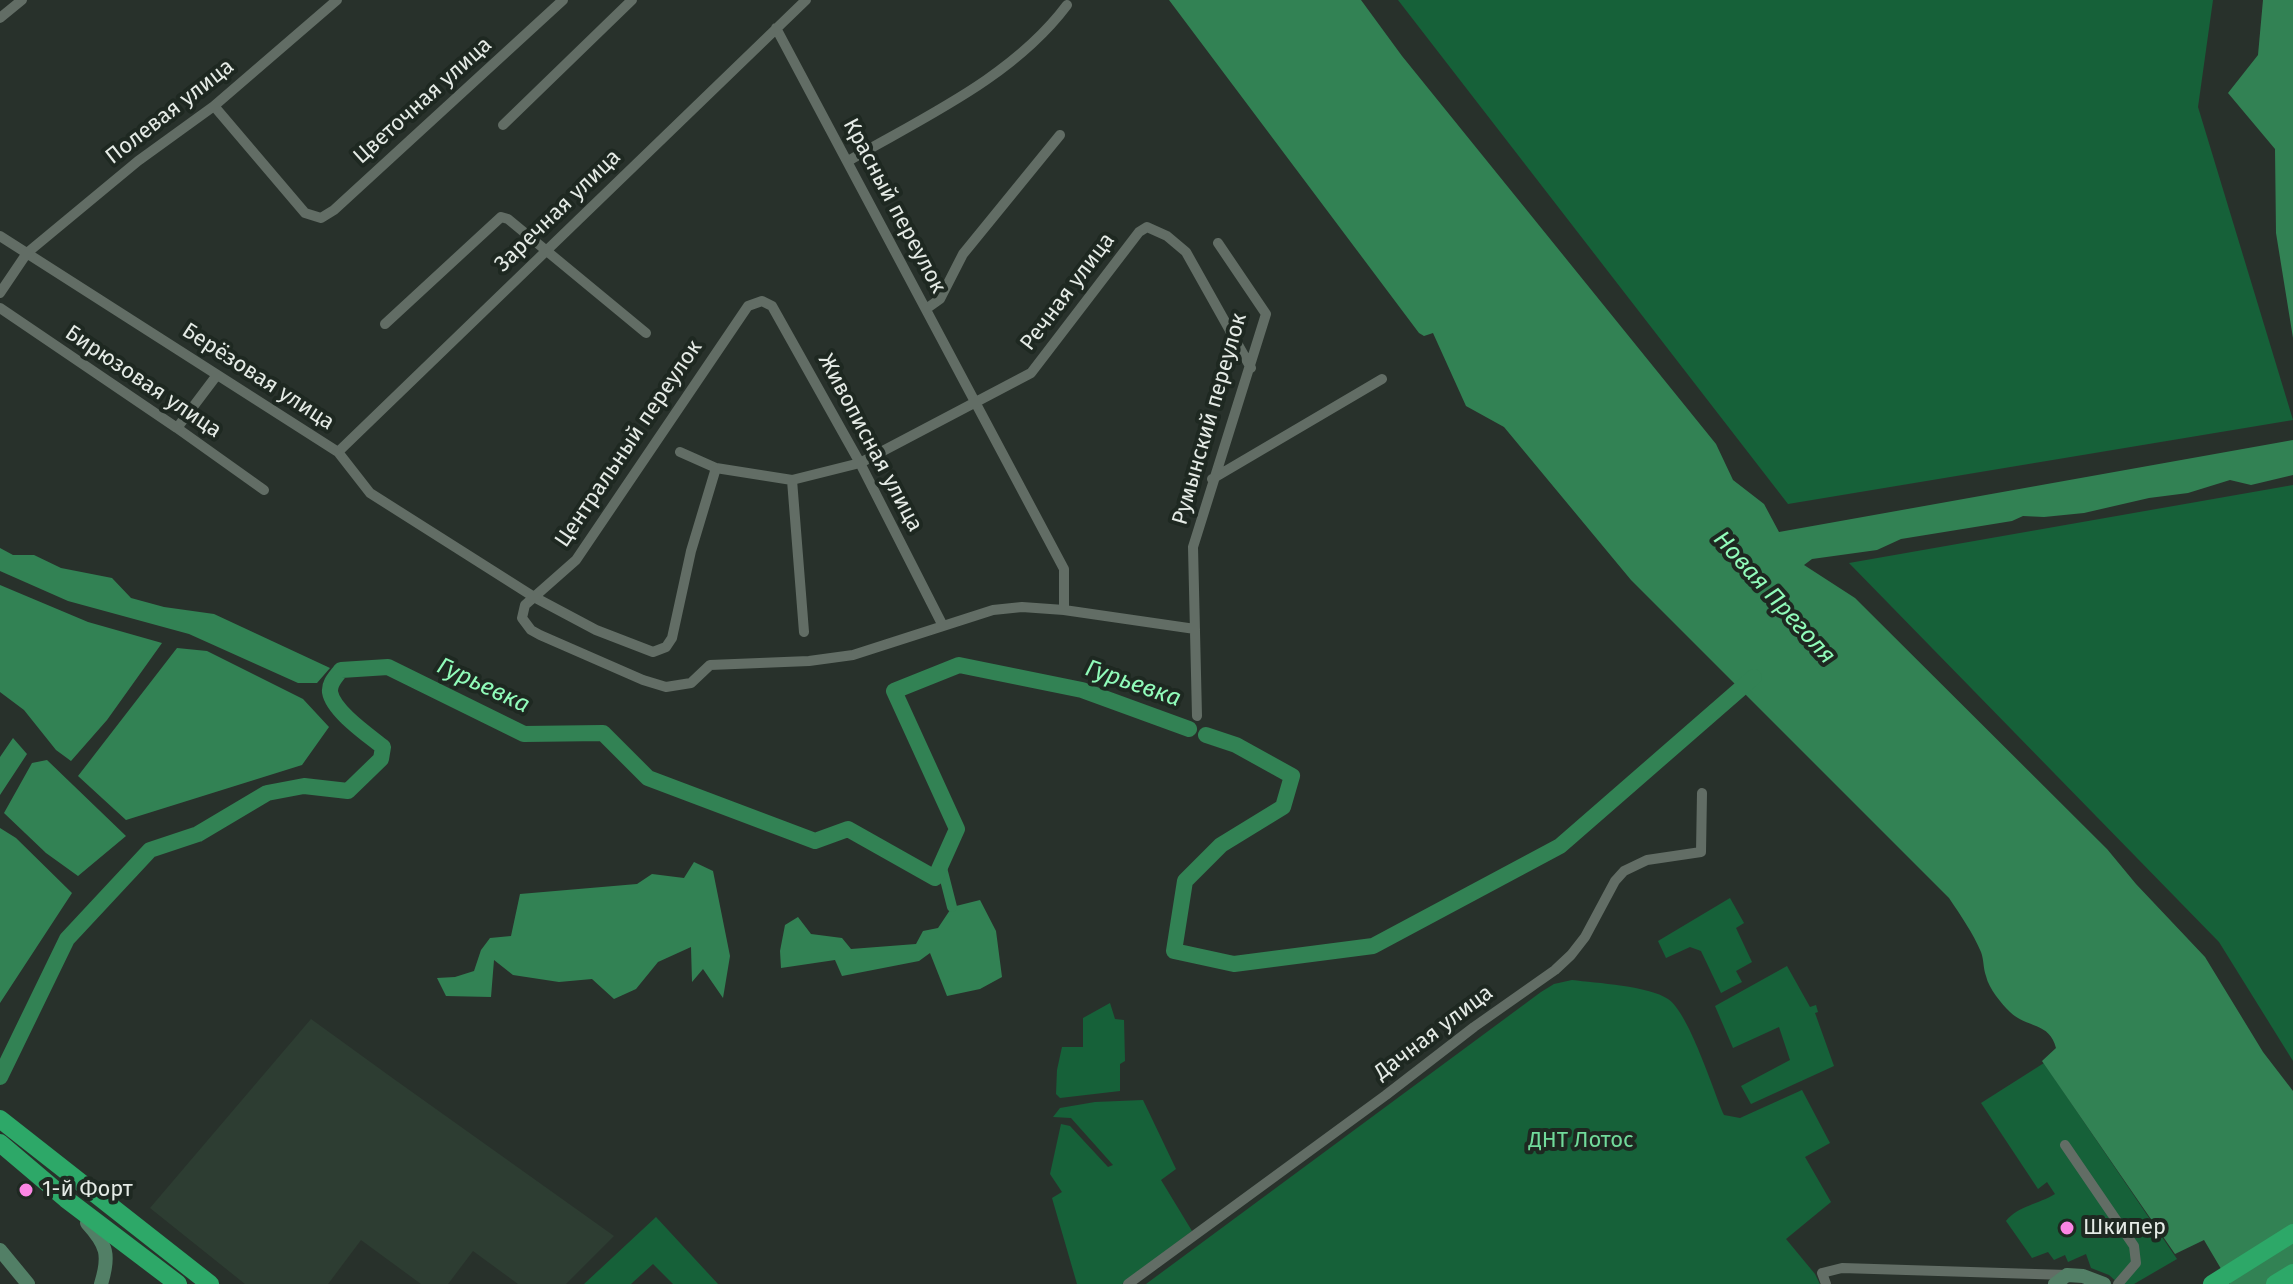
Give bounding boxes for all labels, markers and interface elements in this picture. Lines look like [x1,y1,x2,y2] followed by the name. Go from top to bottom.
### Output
[348,32,498,170] street label: Цветочная улица
[101,54,239,170] street label: Полевая улица
[837,114,951,298] street label: Красный переулок
[490,144,626,278] street label: Заречная улица
[1015,228,1121,356] street label: Речная улица
[1167,310,1253,528] street label: Румынский переулок
[177,318,339,436] street label: Берёзовая улица
[60,320,226,444] street label: Бирюзовая улица
[550,335,708,553] street label: Центральный переулок
[812,350,928,536] street label: Живописная улица
[1707,526,1841,670] water label: Новая Преголя
[432,652,534,720] water label: Гурьевка
[1081,654,1185,714] water label: Гурьевка
[1369,980,1499,1086] street label: Дачная улица
[1528,1128,1634,1154] park label: ДНТ Лотос
[42,1177,133,1203] place label: 1-й Форт
[17,1181,35,1199] marker: 1-й Форт
[2083,1215,2166,1241] place label: Шкипер
[2058,1219,2076,1237] marker: Шкипер

